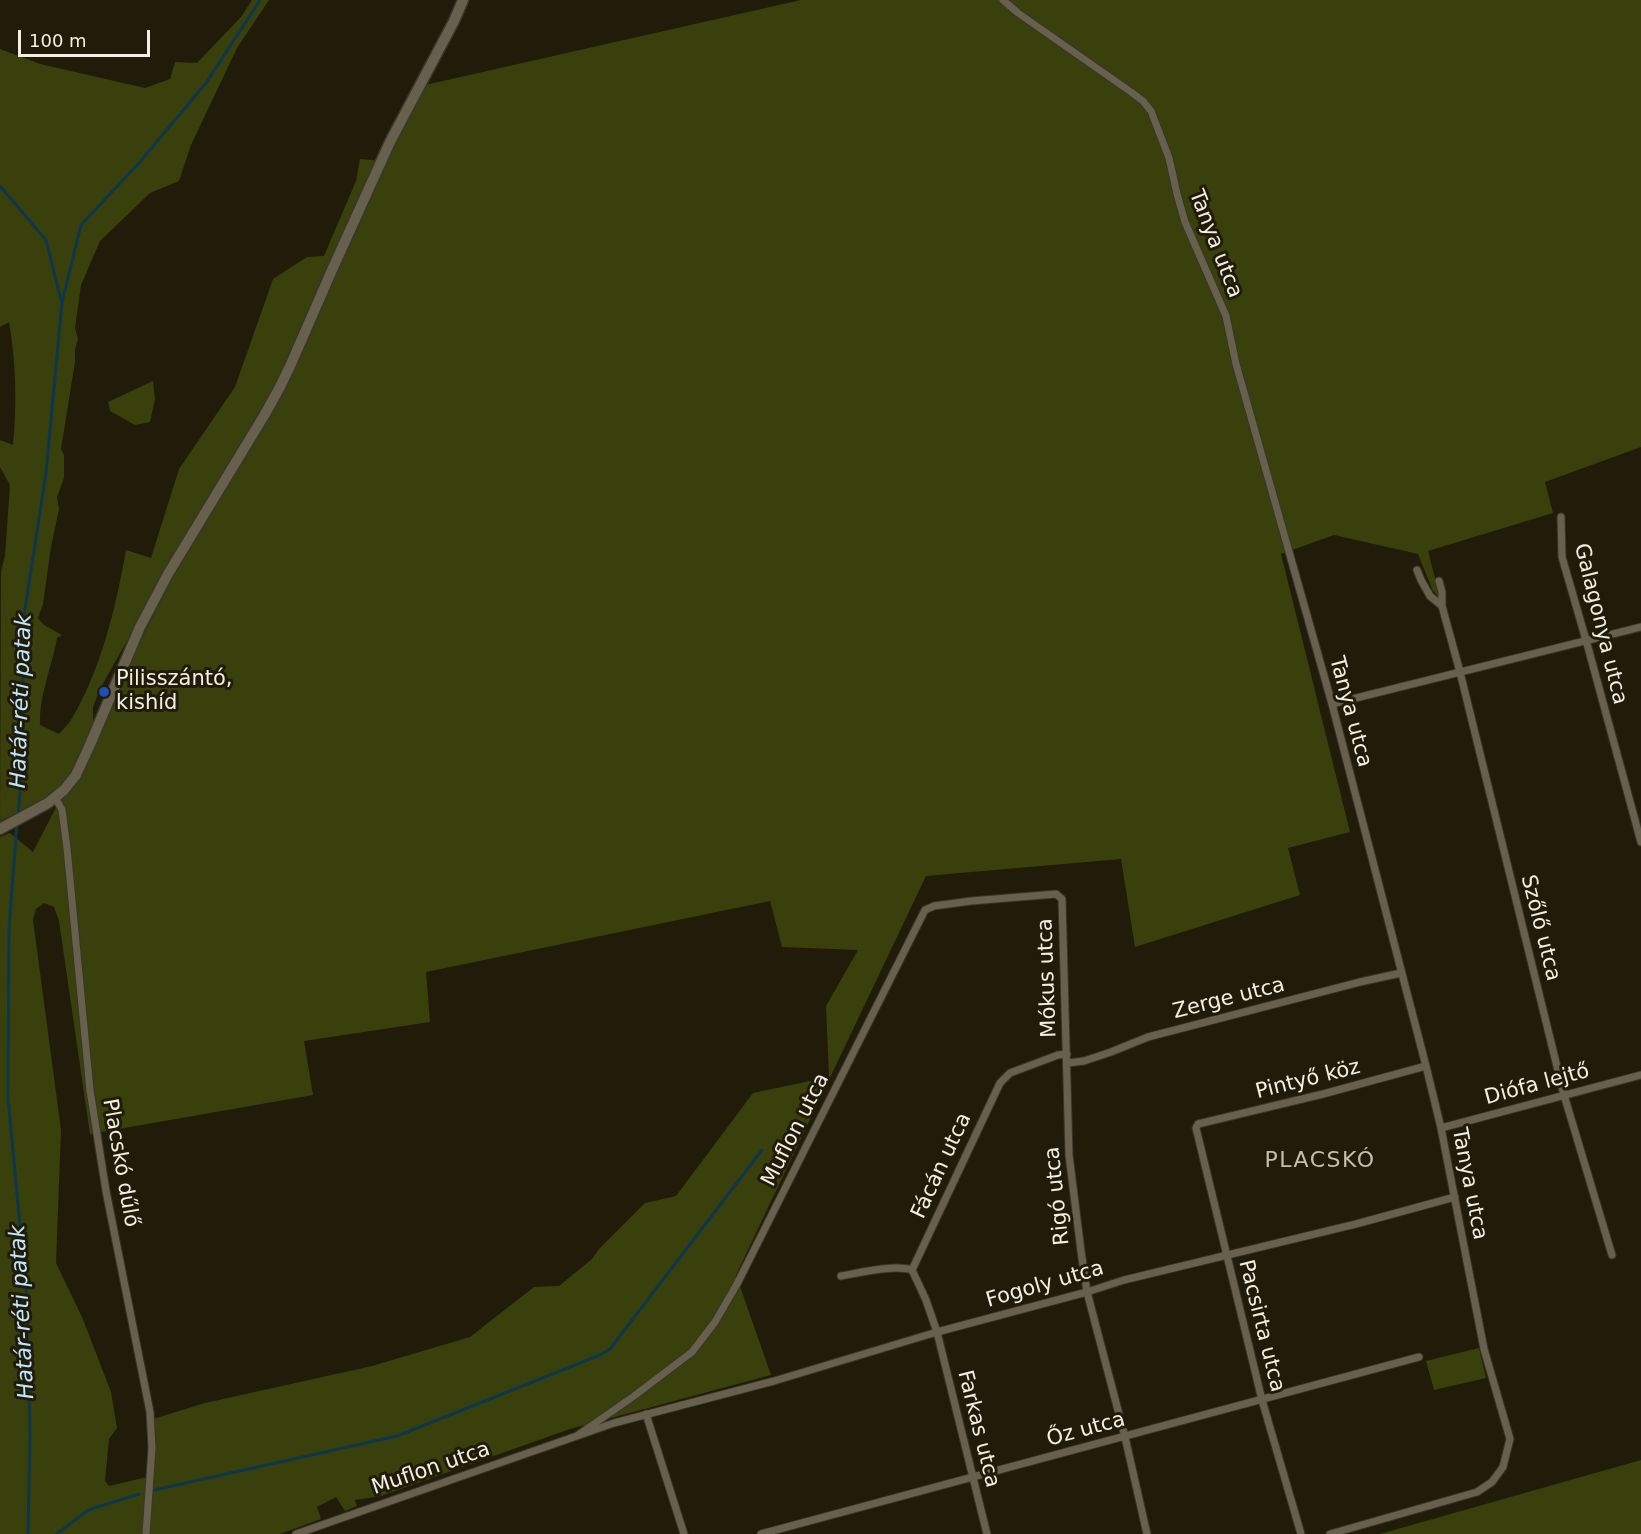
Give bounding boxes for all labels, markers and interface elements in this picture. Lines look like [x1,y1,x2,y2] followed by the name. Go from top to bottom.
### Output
[21,18,153,56] scale bar
[29,30,87,51] text: 100 m
[1183,187,1247,301] street label: Tanya utca
[1568,541,1632,707] street label: Galagonya utca
[6,613,38,789] water label: Határ-réti patak
[1323,654,1377,770] street label: Tanya utca
[116,667,233,717] place label: Pilisszántó, kishíd
[97,685,111,699] marker: Pilisszántó, kishíd
[1515,872,1565,984] street label: Szőlő utca
[1033,918,1063,1038] street label: Mókus utca
[1170,973,1288,1025] street label: Zerge utca
[1253,1055,1363,1105] street label: Pintyő köz
[1482,1059,1592,1111] street label: Diófa lejtő
[757,1069,835,1191] street label: Muflon utca
[96,1097,144,1229] street label: Placskó dűlő
[907,1109,977,1223] street label: Fácán utca
[1446,1126,1492,1242] street label: Tanya utca
[1040,1145,1076,1247] street label: Rigó utca
[1264,1148,1376,1174] district label: PLACSKÓ
[5,1224,41,1400] water label: Határ-réti patak
[983,1256,1107,1314] street label: Fogoly utca
[1232,1257,1290,1395] street label: Pacsirta utca
[951,1368,1005,1490] street label: Farkas utca
[1044,1407,1128,1453] street label: Őz utca
[369,1437,493,1501] street label: Muflon utca

